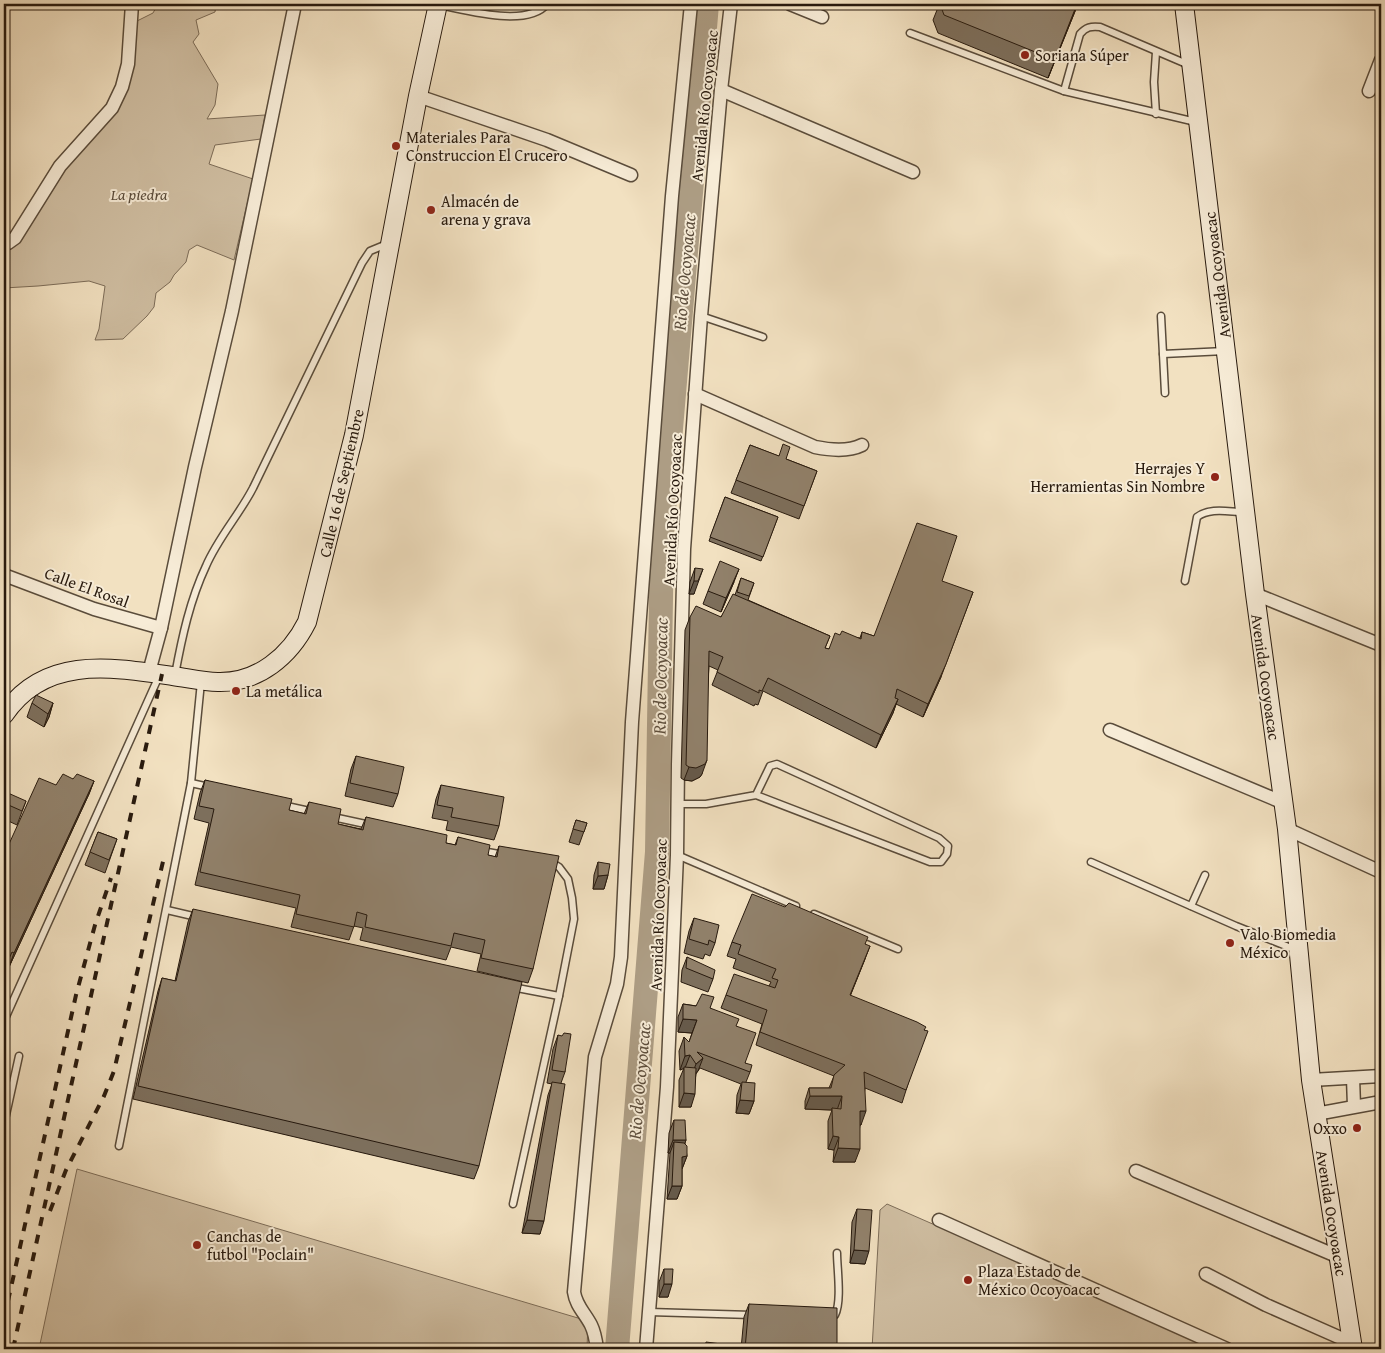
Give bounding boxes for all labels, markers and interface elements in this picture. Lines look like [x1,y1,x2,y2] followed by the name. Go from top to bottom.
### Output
[684,29,724,183] street label: Avenida Río Ocoyoacac
[1035,43,1129,67] place label: Soriana Súper
[1019,49,1031,61] marker: Soriana Súper
[406,125,568,167] place label: Materiales Para Construccion El Crucero
[390,140,402,152] marker: Materiales Para Construccion El Crucero
[110,182,168,206] park label: La piedra
[441,189,531,231] place label: Almacén de arena y grava
[425,204,437,216] marker: Almacén de arena y grava
[1197,210,1237,340] street label: Avenida Ocoyoacac
[665,212,703,332] water label: Rio de Ocoyoacac
[312,406,370,560] street label: Calle 16 de Septiembre
[656,433,688,587] street label: Avenida Río Ocoyoacac
[1030,456,1205,498] place label: Herrajes Y Herramientas Sin Nombre
[1209,471,1221,483] marker: Herrajes Y Herramientas Sin Nombre
[41,561,133,614] street label: Calle El Rosal
[1245,612,1287,742] street label: Avenida Ocoyoacac
[645,617,675,736] water label: Rio de Ocoyoacac
[246,679,323,703] place label: La metálica
[230,685,242,697] marker: La metálica
[643,838,673,992] street label: Avenida Río Ocoyoacac
[1240,922,1337,964] place label: Valo Biomedia México
[1224,937,1236,949] marker: Valo Biomedia México
[620,1021,658,1141] water label: Rio de Ocoyoacac
[1313,1116,1347,1140] place label: Oxxo
[1351,1122,1363,1134] marker: Oxxo
[1310,1148,1354,1278] street label: Avenida Ocoyoacac
[207,1224,314,1266] place label: Canchas de futbol "Poclain"
[191,1239,203,1251] marker: Canchas de futbol "Poclain"
[978,1259,1100,1301] place label: Plaza Estado de México Ocoyoacac
[962,1274,974,1286] marker: Plaza Estado de México Ocoyoacac

